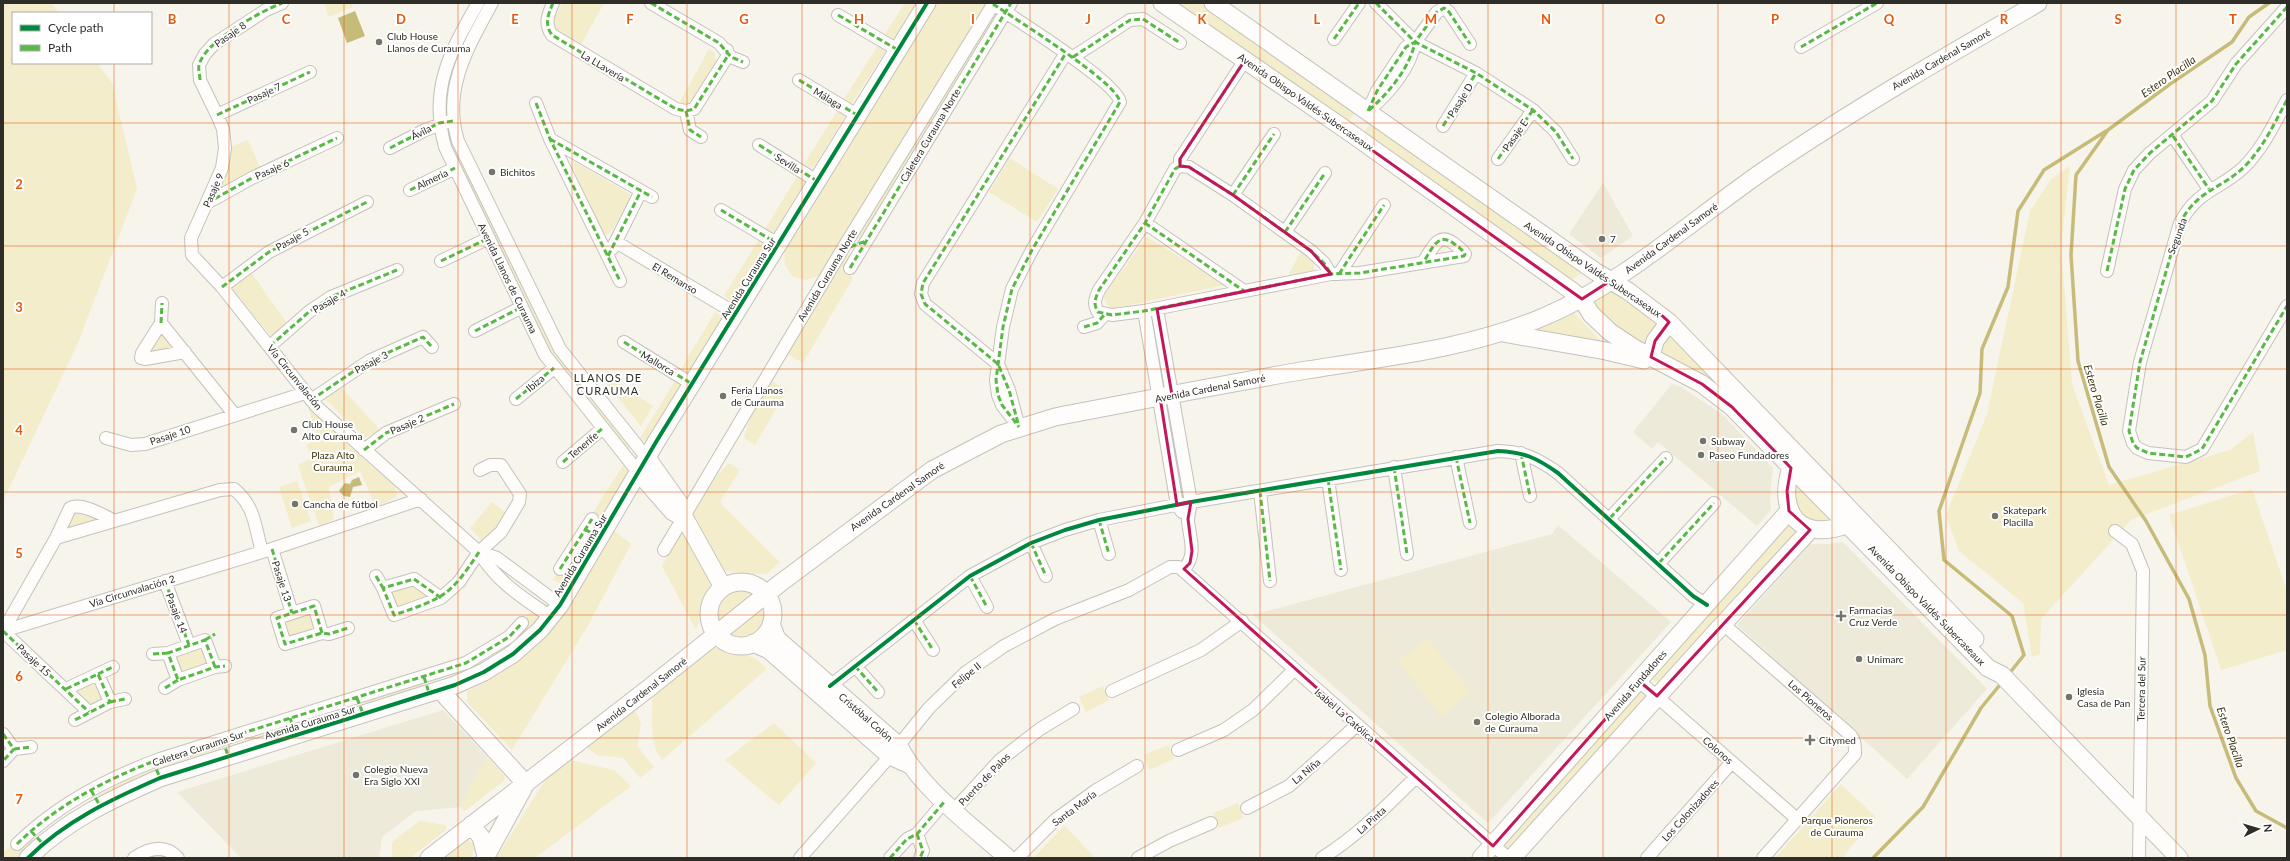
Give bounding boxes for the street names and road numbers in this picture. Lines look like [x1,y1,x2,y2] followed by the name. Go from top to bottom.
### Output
[212,19,248,49] street label: Pasaje 8
[1889,26,1993,92] street label: Avenida Cardenal Samoré
[579,48,627,84] street label: La LLavería
[1236,50,1376,154] street label: Avenida Obispo Valdés Subercaseaux
[245,80,283,106] street label: Pasaje 7
[1445,80,1475,119] street label: Pasaje D
[811,85,845,111] street label: Málaga
[897,86,963,184] street label: Caletera Curauma Norte
[1500,117,1530,153] street label: Pasaje E
[409,122,433,142] street label: Ávila
[773,151,803,175] street label: Sevilla
[253,156,291,182] street label: Pasaje 6
[414,166,450,192] street label: Almeria
[200,171,226,209] street label: Pasaje 9
[1622,200,1720,276] street label: Avenida Cardenal Samoré
[2165,216,2189,256] street label: Segunda
[1522,219,1664,319] street label: Avenida Obispo Valdés Subercaseaux
[476,221,540,335] street label: Avenida Llanos de Curauma
[273,225,311,253] street label: Pasaje 5
[795,227,859,323] street label: Avenida Curauma Norte
[718,235,778,321] street label: Avenida Curauma Sur
[650,260,700,296] street label: El Remanso
[310,287,348,315] street label: Pasaje 4
[265,342,325,412] street label: Vía Circunvalación
[352,348,390,376] street label: Pasaje 3
[639,348,677,378] street label: Mallorca
[1154,371,1266,405] street label: Avenida Cardenal Samoré
[523,372,547,394] street label: Ibiza
[388,411,426,437] street label: Pasaje 2
[148,423,192,447] street label: Pasaje 10
[566,429,600,461] street label: Tenerife
[848,459,946,533] street label: Avenida Cardenal Samoré
[551,511,610,599] street label: Avenida Curauma Sur
[1866,542,1988,668] street label: Avenida Obispo Valdés Subercaseaux
[270,559,294,603] street label: Pasaje 13
[88,572,176,610] street label: Vía Circunvalación 2
[164,591,190,635] street label: Pasaje 14
[15,641,54,679] street label: Pasaje 15
[1601,647,1669,723] street label: Avenida Fundadores
[593,655,689,733] street label: Avenida Cardenal Samoré
[2134,656,2148,721] street label: Tercera del Sur
[949,660,983,690] street label: Felipe II
[1786,677,1836,723] street label: Los Pioneros
[1312,686,1378,744] street label: Isabel La Católica
[837,690,895,744] street label: Cristóbal Colón
[263,702,357,742] street label: Avenida Curauma Sur
[151,727,246,769] street label: Caletera Curauma Sur
[1701,734,1735,766] street label: Colonos
[956,750,1012,808] street label: Puerto de Palos
[1289,756,1323,786] street label: La Niña
[1659,776,1721,844] street label: Los Colonizadores
[1050,788,1098,828] street label: Santa María
[1354,804,1388,836] street label: La Pinta

